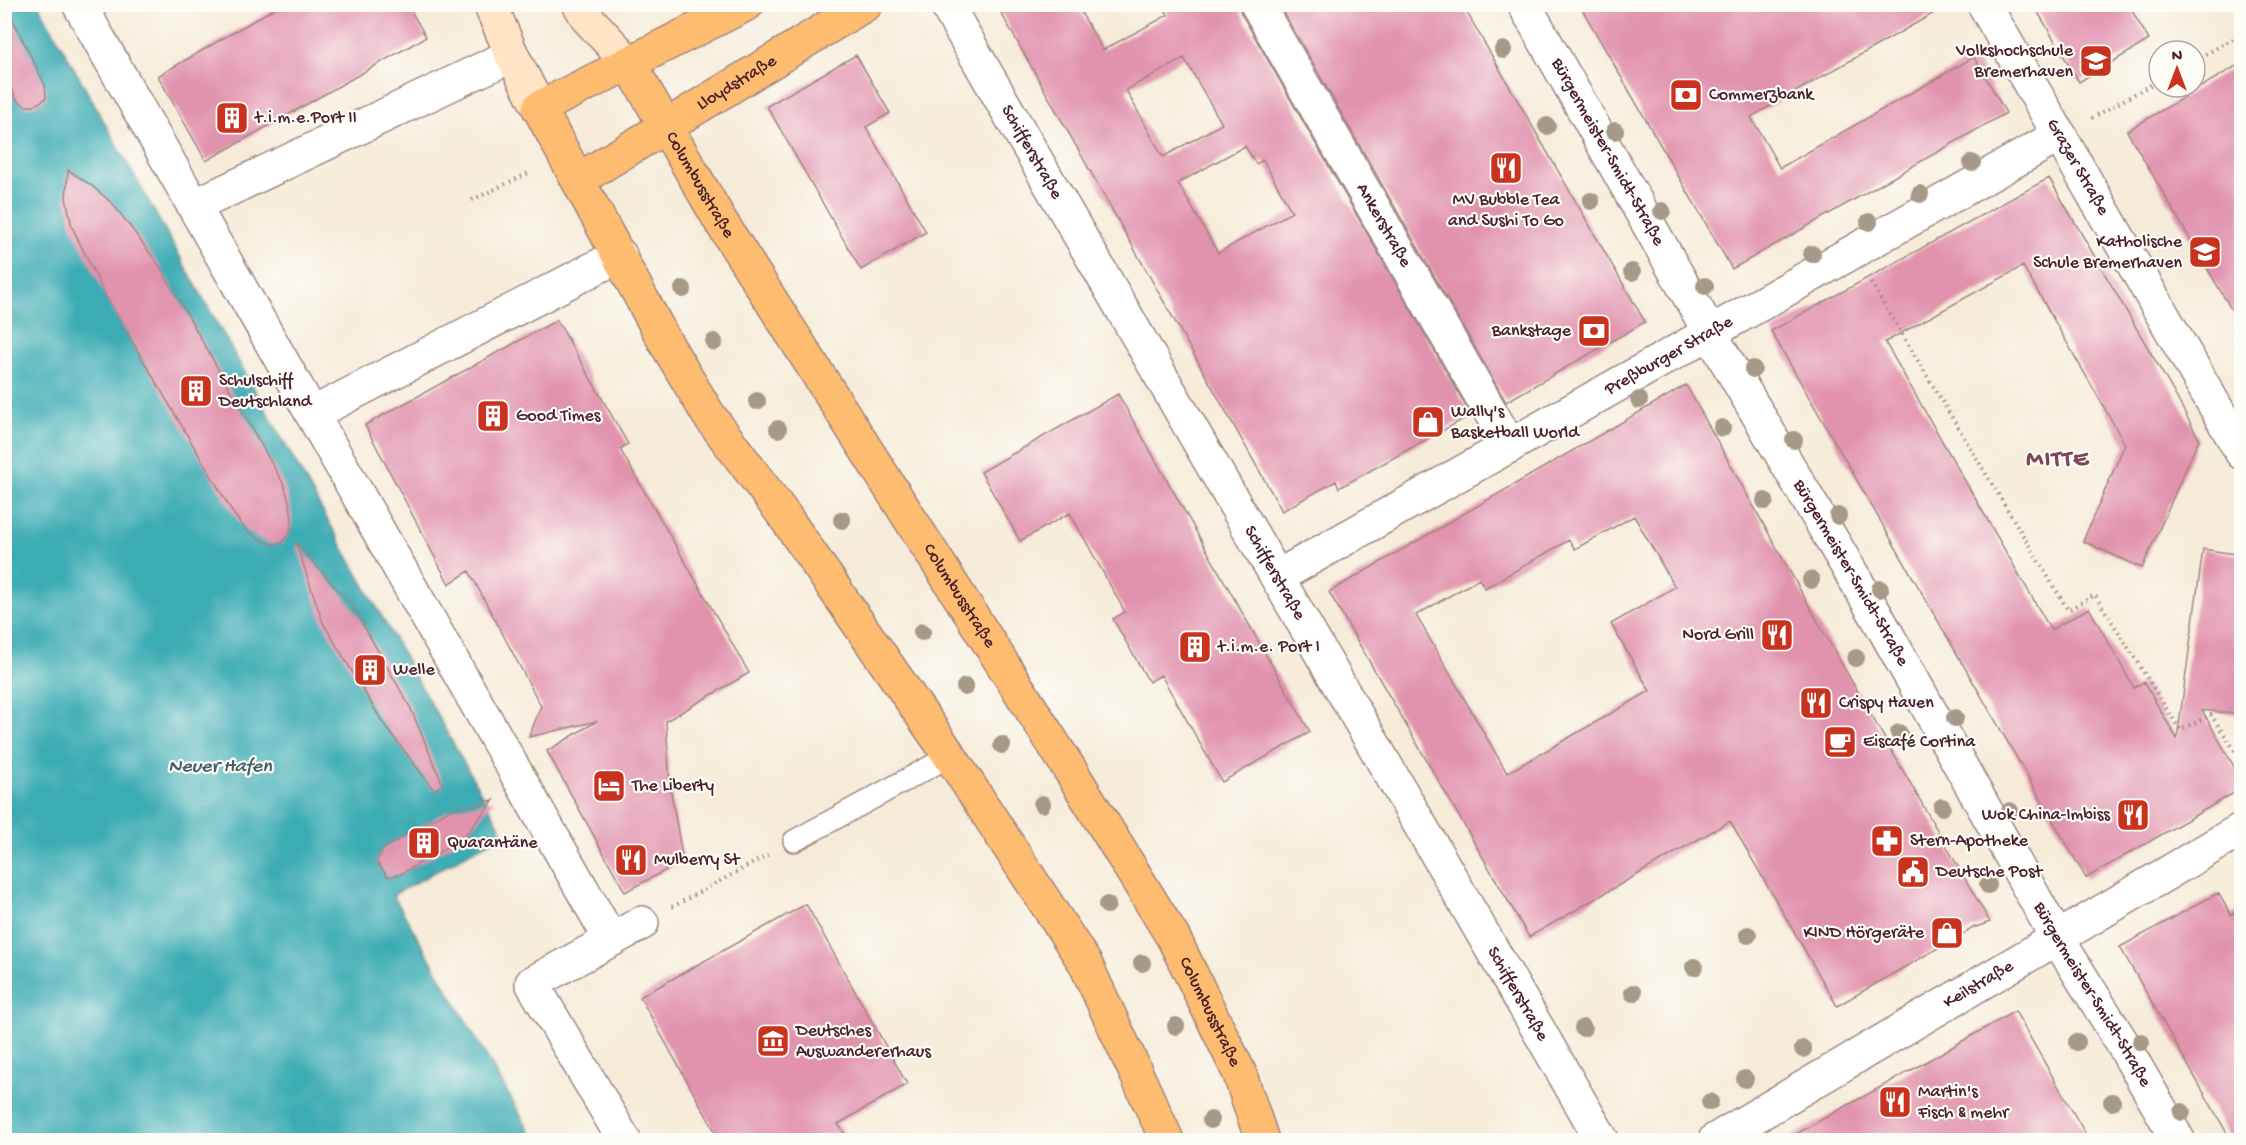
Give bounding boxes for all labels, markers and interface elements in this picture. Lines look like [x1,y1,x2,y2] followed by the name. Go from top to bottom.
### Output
[2147,39,2207,99] north arrow
[1955,41,2074,83] place label: Volkshochschule Bremerhaven
[2078,43,2114,79] school or university icon: Volkshochschule Bremerhaven
[2172,48,2183,67] text: N
[693,50,781,115] street label: Lloydstraße
[1546,54,1669,250] street label: Bürgermeister-Smidt-Straße
[1668,77,1704,113] bank icon: Commerzbank
[1709,85,1815,106] place label: Commerzbank
[214,100,250,136] building icon: t.i.m.e.Port II
[996,101,1067,204] street label: Schifferstraße
[254,108,357,129] place label: t.i.m.e.Port II
[2042,115,2114,220] street label: Grazer Straße
[661,128,739,243] street label: Columbusstraße
[1488,150,1524,186] restaurant icon: MV Bubble Tea and Sushi To Go
[1351,180,1416,272] street label: Ankerstraße
[1448,190,1564,232] place label: MV Bubble Tea and Sushi To Go
[2033,232,2183,274] place label: Katholische Schule Bremerhaven
[2187,234,2223,270] school or university icon: Katholische Schule Bremerhaven
[1600,311,1737,401] street label: Preßburger Straße
[1576,313,1612,349] bank icon: Bankstage
[1491,321,1572,342] place label: Bankstage
[218,371,313,413] place label: Schulschiff Deutschland
[178,373,214,409] building icon: Schulschiff Deutschland
[475,398,511,434] building icon: Good Times
[1450,402,1580,444] place label: Wally's Basketball World
[1410,404,1446,440] shop icon: Wally's Basketball World
[516,406,602,427] place label: Good Times
[2026,446,2090,475] district label: MITTE
[1788,475,1913,670] street label: Bürgermeister-Smidt-Straße
[1239,522,1310,624] street label: Schifferstraße
[918,540,1001,653] street label: Columbusstraße
[1759,617,1795,653] restaurant icon: Nord Grill
[1682,625,1754,646] place label: Nord Grill
[1177,629,1213,665] building icon: t.i.m.e. Port I
[1217,637,1320,658] place label: t.i.m.e. Port I
[352,652,388,688] building icon: Welle
[393,660,436,681] place label: Welle
[1798,685,1834,721] restaurant icon: Crispy Haven
[1839,693,1934,714] place label: Crispy Haven
[1822,724,1858,760] cafe icon: Eiscafé Cortina
[1863,732,1976,753] place label: Eiscafé Cortina
[168,756,272,779] water label: Neuer Hafen
[591,768,627,804] hotel icon: The Liberty
[631,776,714,797] place label: The Liberty
[2115,797,2151,833] restaurant icon: Wok China-Imbiss
[1982,805,2111,826] place label: Wok China-Imbiss
[1869,823,1905,859] pharmacy icon: Stern-Apotheke
[406,825,442,861] building icon: Quarantäne
[1910,831,2029,852] place label: Stern-Apotheke
[447,833,538,854] place label: Quarantäne
[613,842,649,878] restaurant icon: Mulberry St
[654,850,741,871] place label: Mulberry St
[1895,854,1931,890] public building icon: Deutsche Post
[1935,862,2044,883] place label: Deutsche Post
[2028,897,2156,1091] street label: Bürgermeister-Smidt-Straße
[1929,915,1965,951] shop icon: KIND Hörgeräte
[1803,923,1925,944] place label: KIND Hörgeräte
[1482,943,1553,1045] street label: Schifferstraße
[1174,954,1246,1071] street label: Columbusstraße
[1940,955,2018,1013] street label: Keilstraße
[795,1021,932,1063] place label: Deutsches Auswandererhaus
[755,1023,791,1059] museum icon: Deutsches Auswandererhaus
[1917,1082,2010,1124] place label: Martin's Fisch & mehr
[1877,1084,1913,1120] restaurant icon: Martin's Fisch & mehr

